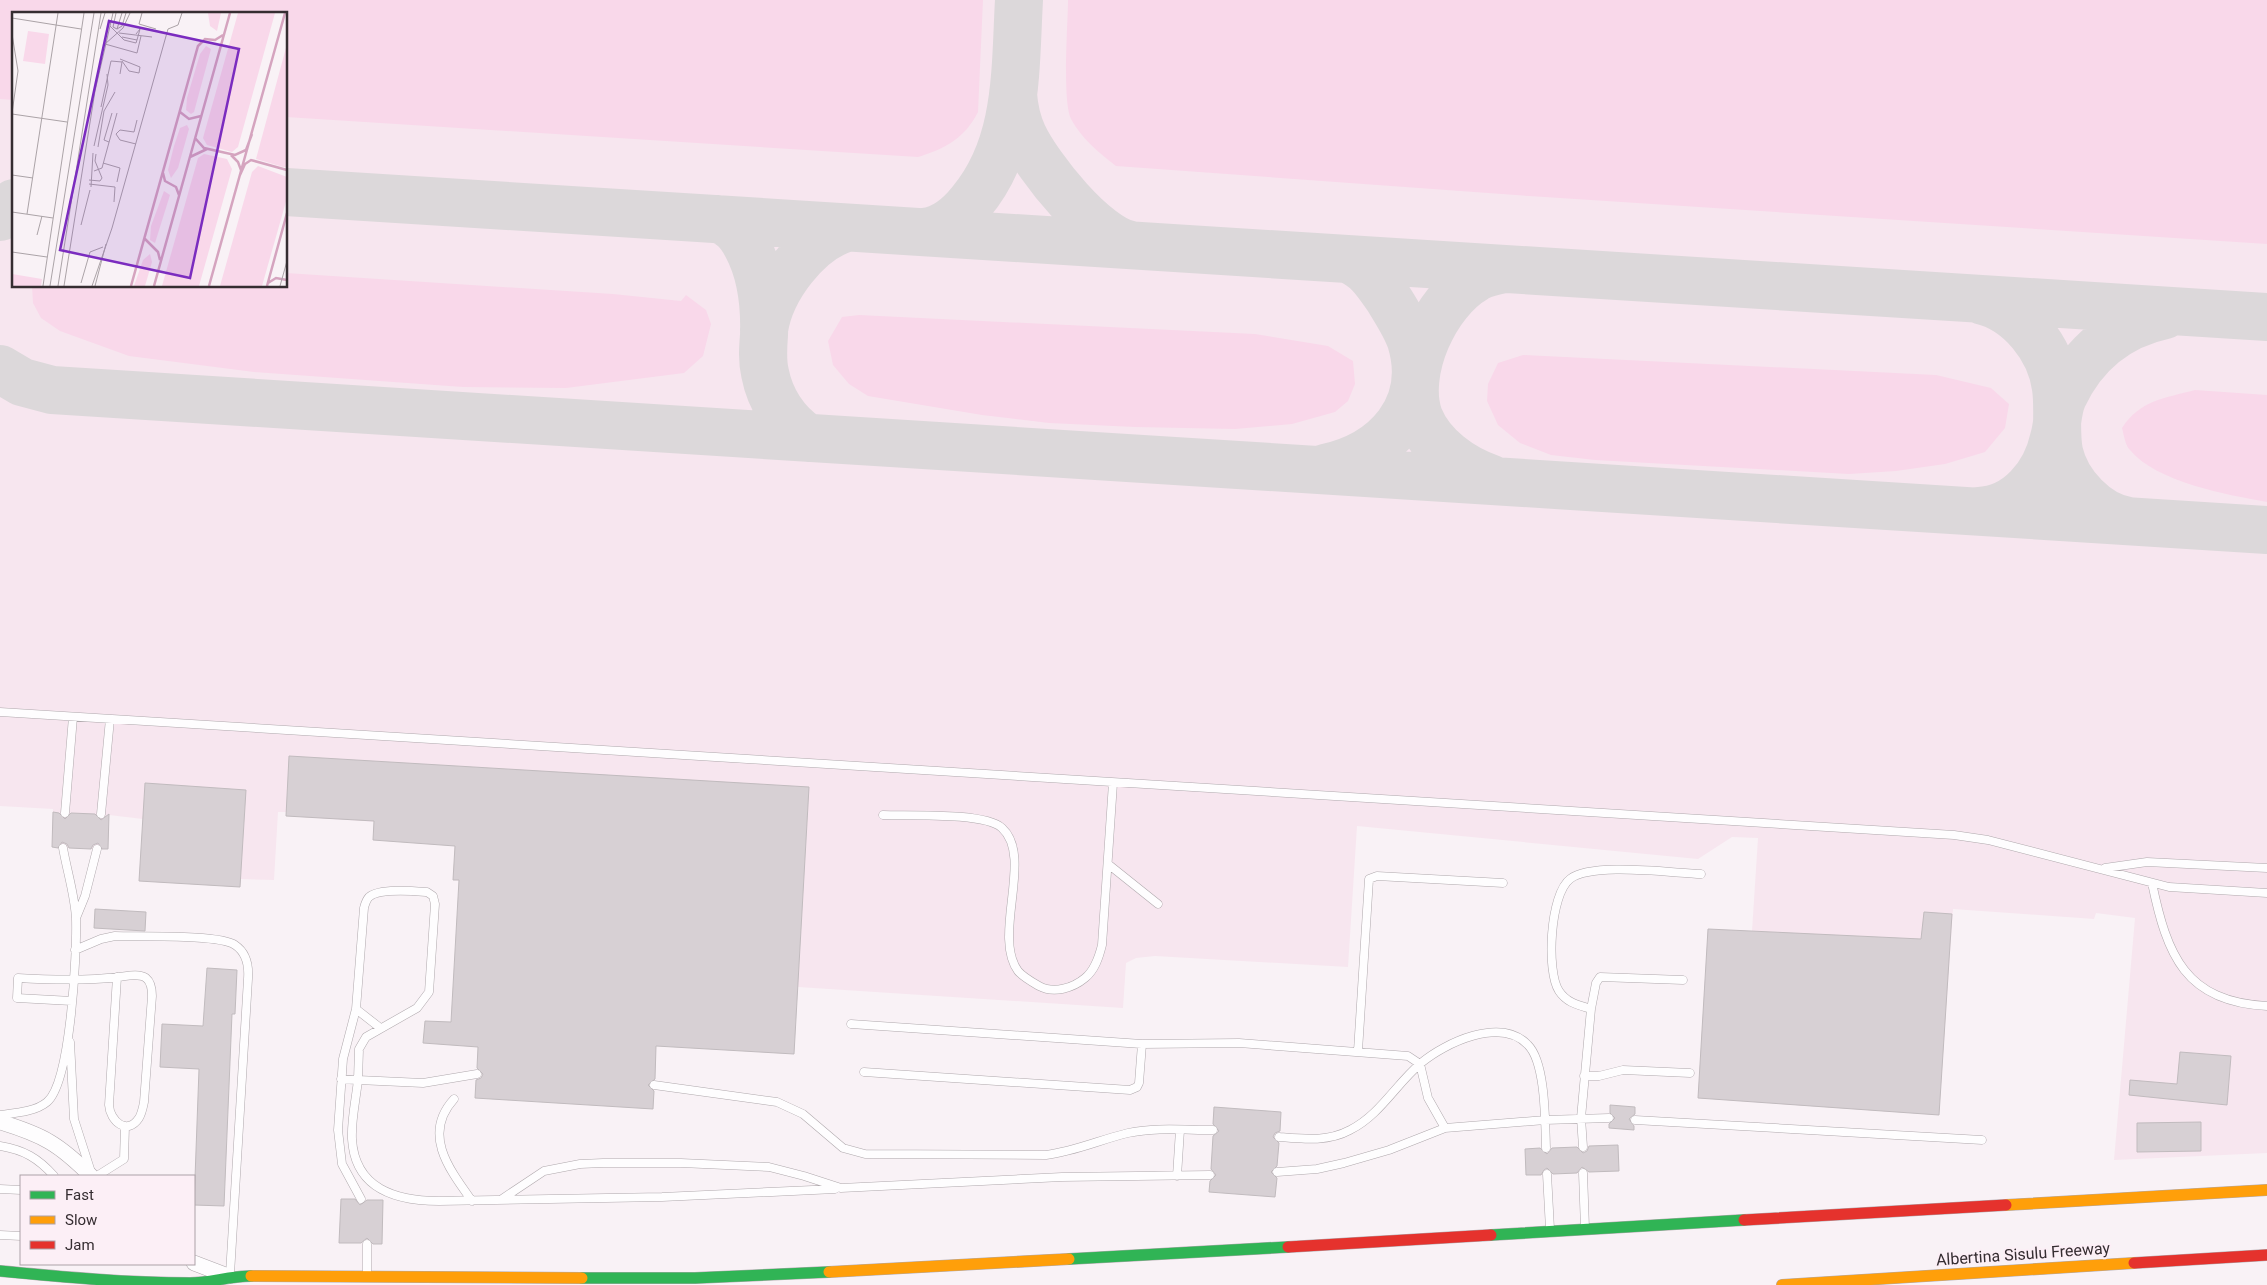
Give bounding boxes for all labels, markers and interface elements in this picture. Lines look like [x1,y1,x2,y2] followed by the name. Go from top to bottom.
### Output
[12,12,288,288] inset map
[20,1175,195,1265] legend
[65,1186,94,1204] text: Fast
[65,1211,97,1229] text: Slow
[65,1236,95,1254] text: Jam
[1935,1238,2111,1270] street label: Albertina Sisulu Freeway

